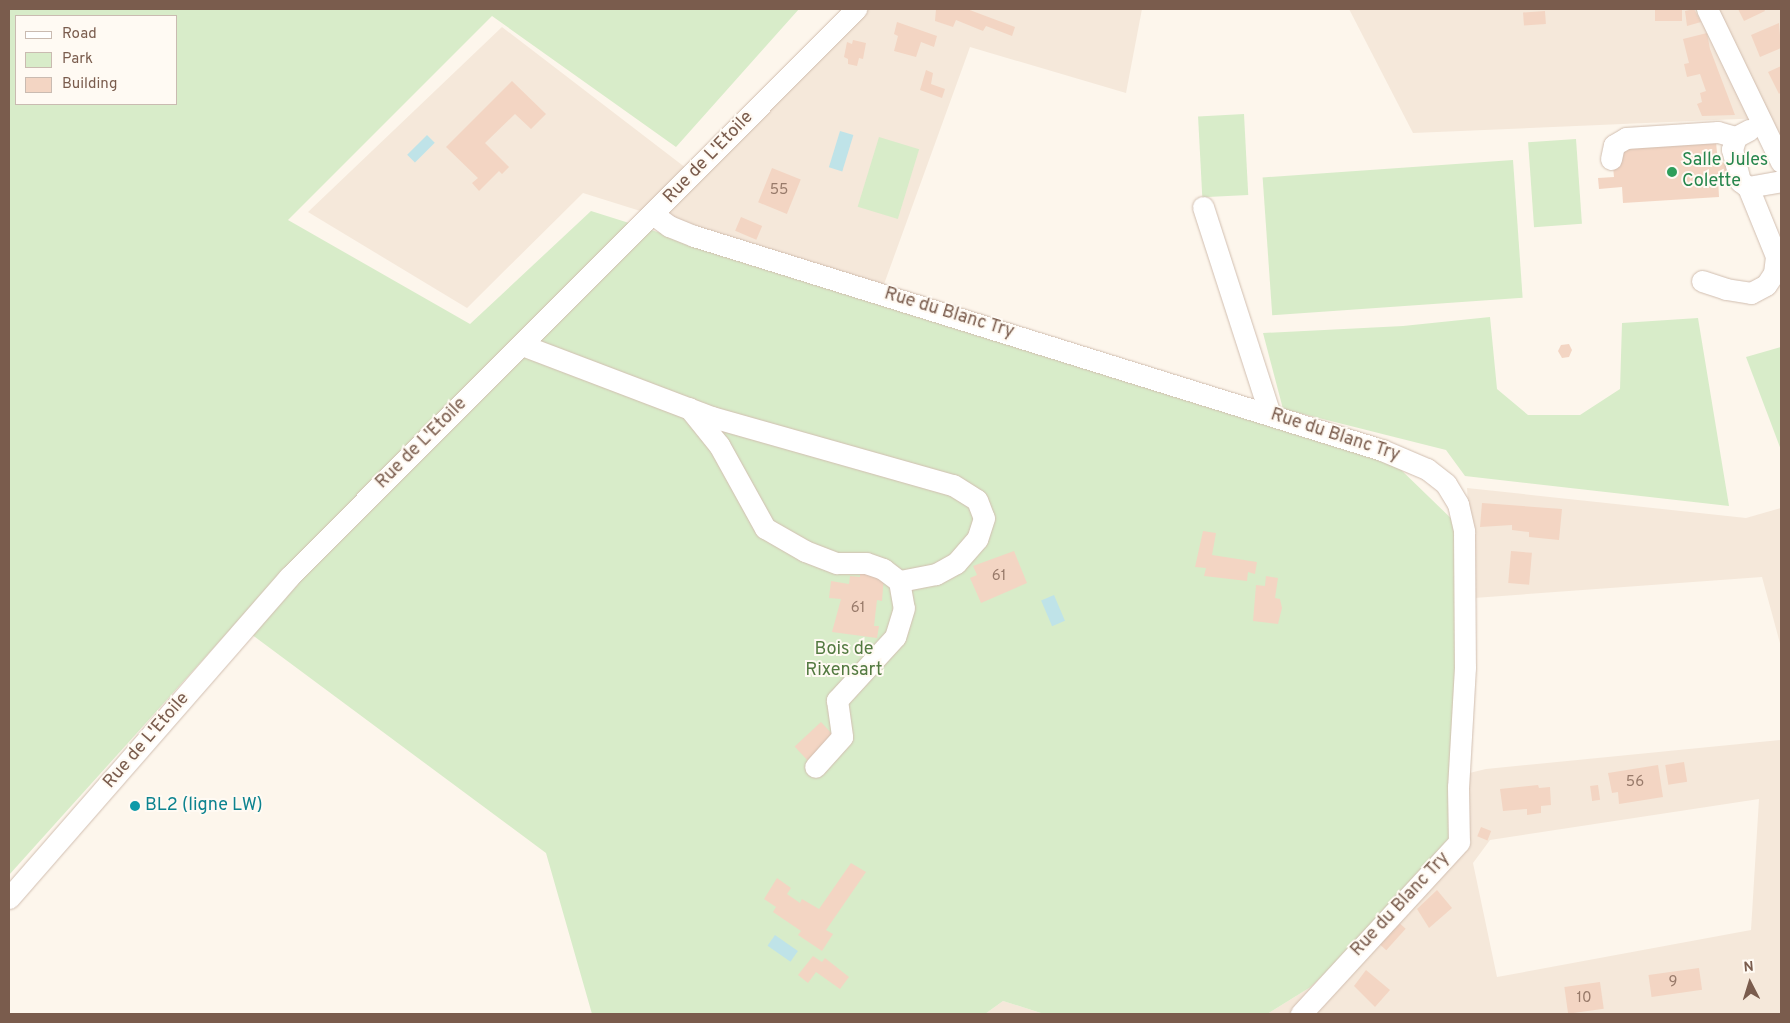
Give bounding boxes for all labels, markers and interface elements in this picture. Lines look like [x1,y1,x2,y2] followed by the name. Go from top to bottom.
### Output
[15,15,178,105] legend
[62,25,97,44] text: Road
[62,50,93,69] text: Park
[62,75,117,94] text: Building
[660,107,758,209] street label: Rue de L'Etoile
[1682,151,1768,193] place label: Salle Jules Colette
[1666,166,1678,178] marker: Salle Jules Colette
[770,182,788,200] house number: 55
[881,284,1017,344] street label: Rue du Blanc Try
[372,394,472,494] street label: Rue de L'Etoile
[1267,405,1403,467] street label: Rue du Blanc Try
[992,568,1006,586] house number: 61
[851,600,865,618] house number: 61
[805,640,883,682] park label: Bois de Rixensart
[100,689,194,793] street label: Rue de L'Etoile
[1626,774,1644,792] house number: 56
[145,795,263,817] place label: BL2 (ligne LW)
[129,800,141,812] marker: BL2 (ligne LW)
[1347,848,1455,962] street label: Rue du Blanc Try
[1725,958,1775,1008] north arrow
[1743,959,1754,976] text: N
[1669,974,1677,992] house number: 9
[1576,990,1592,1008] house number: 10

